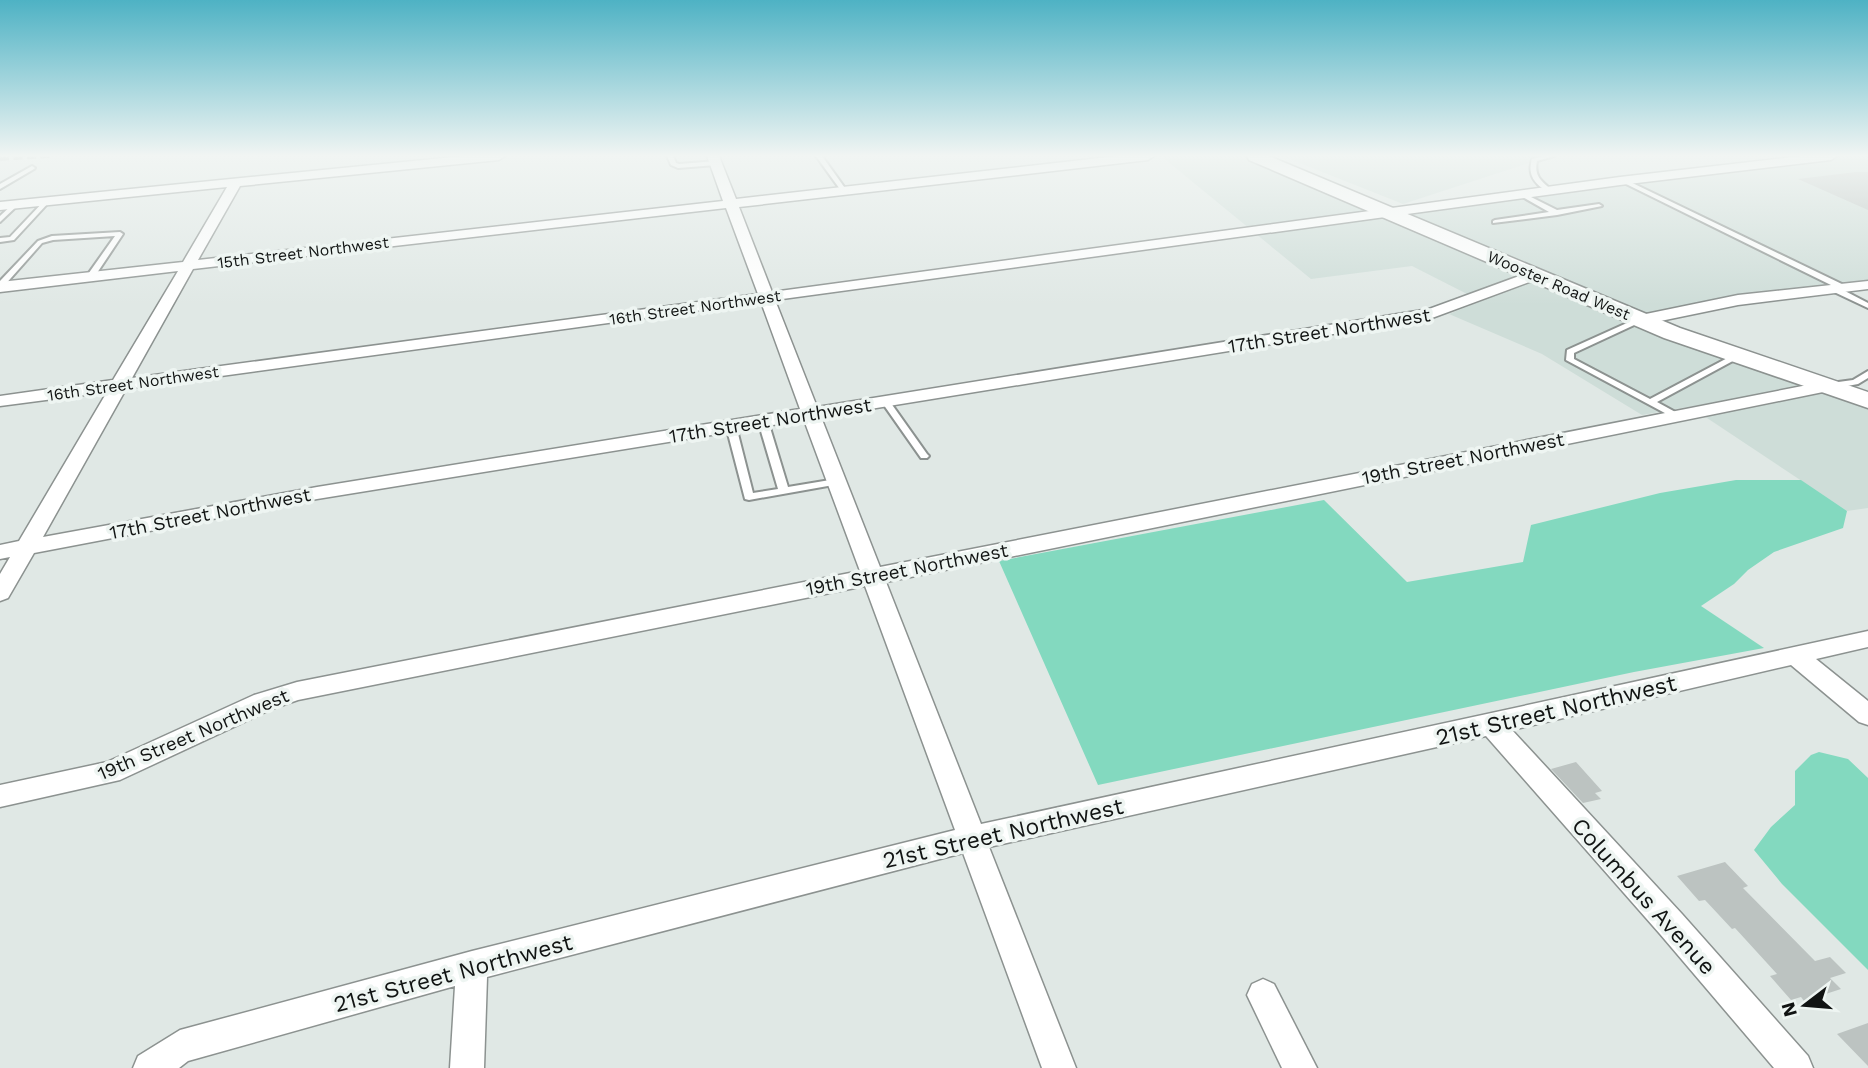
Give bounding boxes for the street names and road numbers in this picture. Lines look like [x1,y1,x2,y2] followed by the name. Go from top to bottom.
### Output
[216,233,390,272] street label: 15th Street Northwest
[1485,247,1633,324] street label: Wooster Road West
[608,286,782,329] street label: 16th Street Northwest
[1226,303,1432,358] street label: 17th Street Northwest
[46,362,220,405] street label: 16th Street Northwest
[667,393,873,448] street label: 17th Street Northwest
[1360,428,1566,489] street label: 19th Street Northwest
[108,483,313,544] street label: 17th Street Northwest
[804,539,1010,600] street label: 19th Street Northwest
[1433,670,1679,751] street label: 21st Street Northwest
[94,684,292,785] street label: 19th Street Northwest
[880,793,1126,874] street label: 21st Street Northwest
[1566,812,1721,980] street label: Columbus Avenue
[331,929,576,1018] street label: 21st Street Northwest

